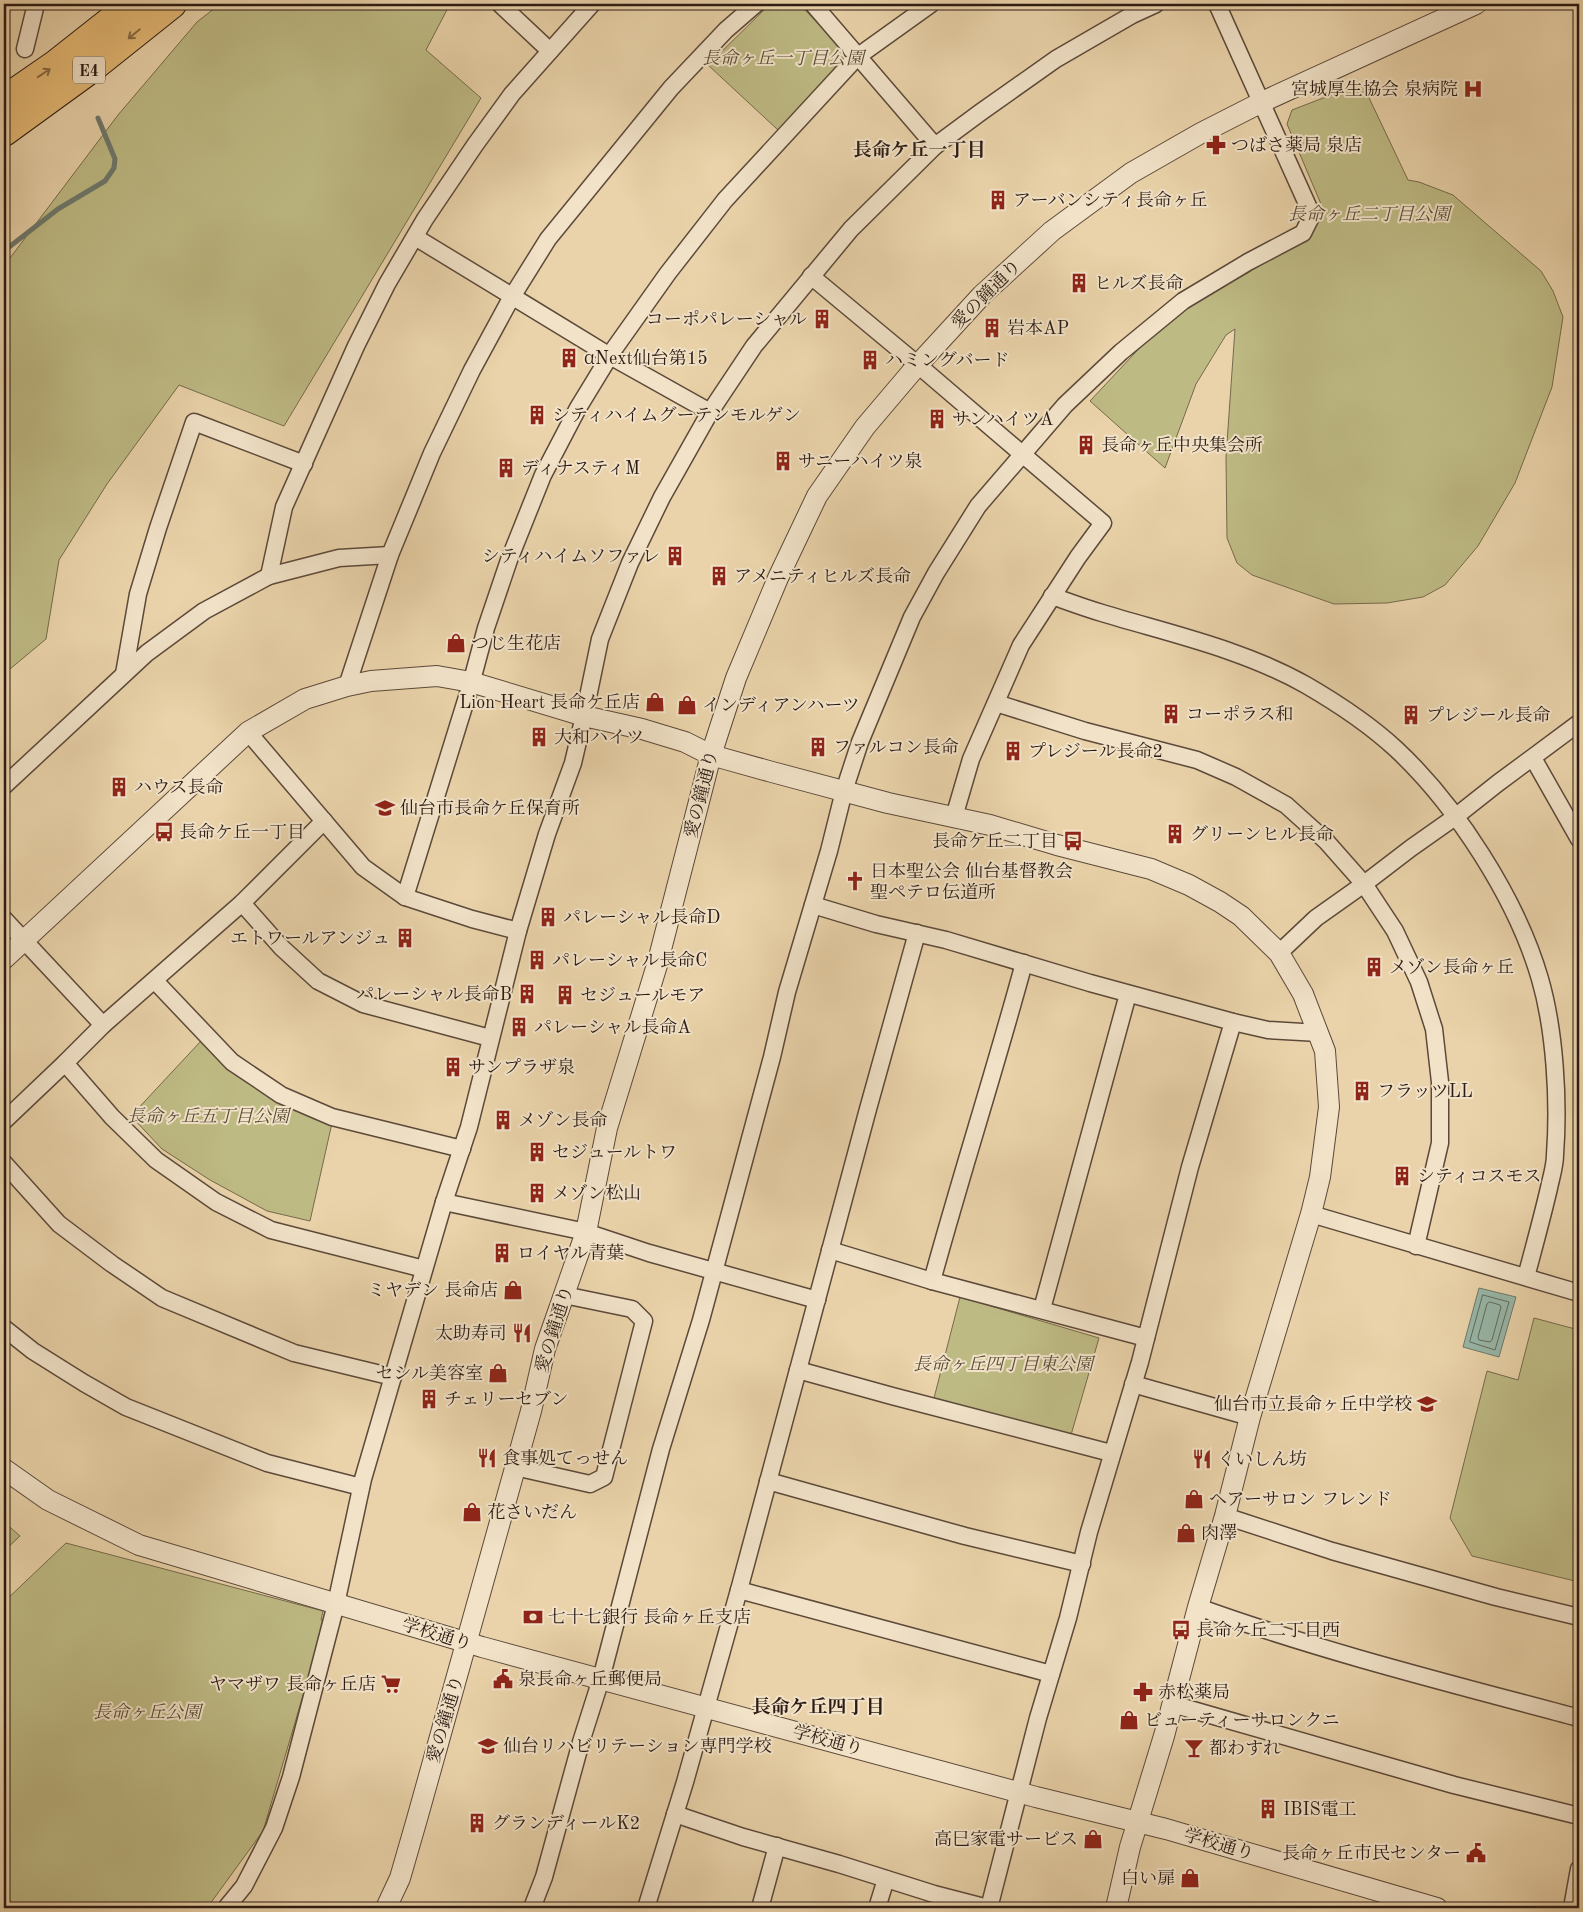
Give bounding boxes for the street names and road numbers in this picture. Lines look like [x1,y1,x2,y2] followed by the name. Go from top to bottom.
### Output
[73,56,105,84] road number: E4
[947,255,1025,333] street label: 愛の鐘通り
[680,748,722,840] street label: 愛の鐘通り
[531,1283,577,1375] street label: 愛の鐘通り
[400,1614,474,1654] street label: 学校通り
[423,1673,467,1765] street label: 愛の鐘通り
[791,1721,865,1759] street label: 学校通り
[1182,1824,1256,1864] street label: 学校通り

